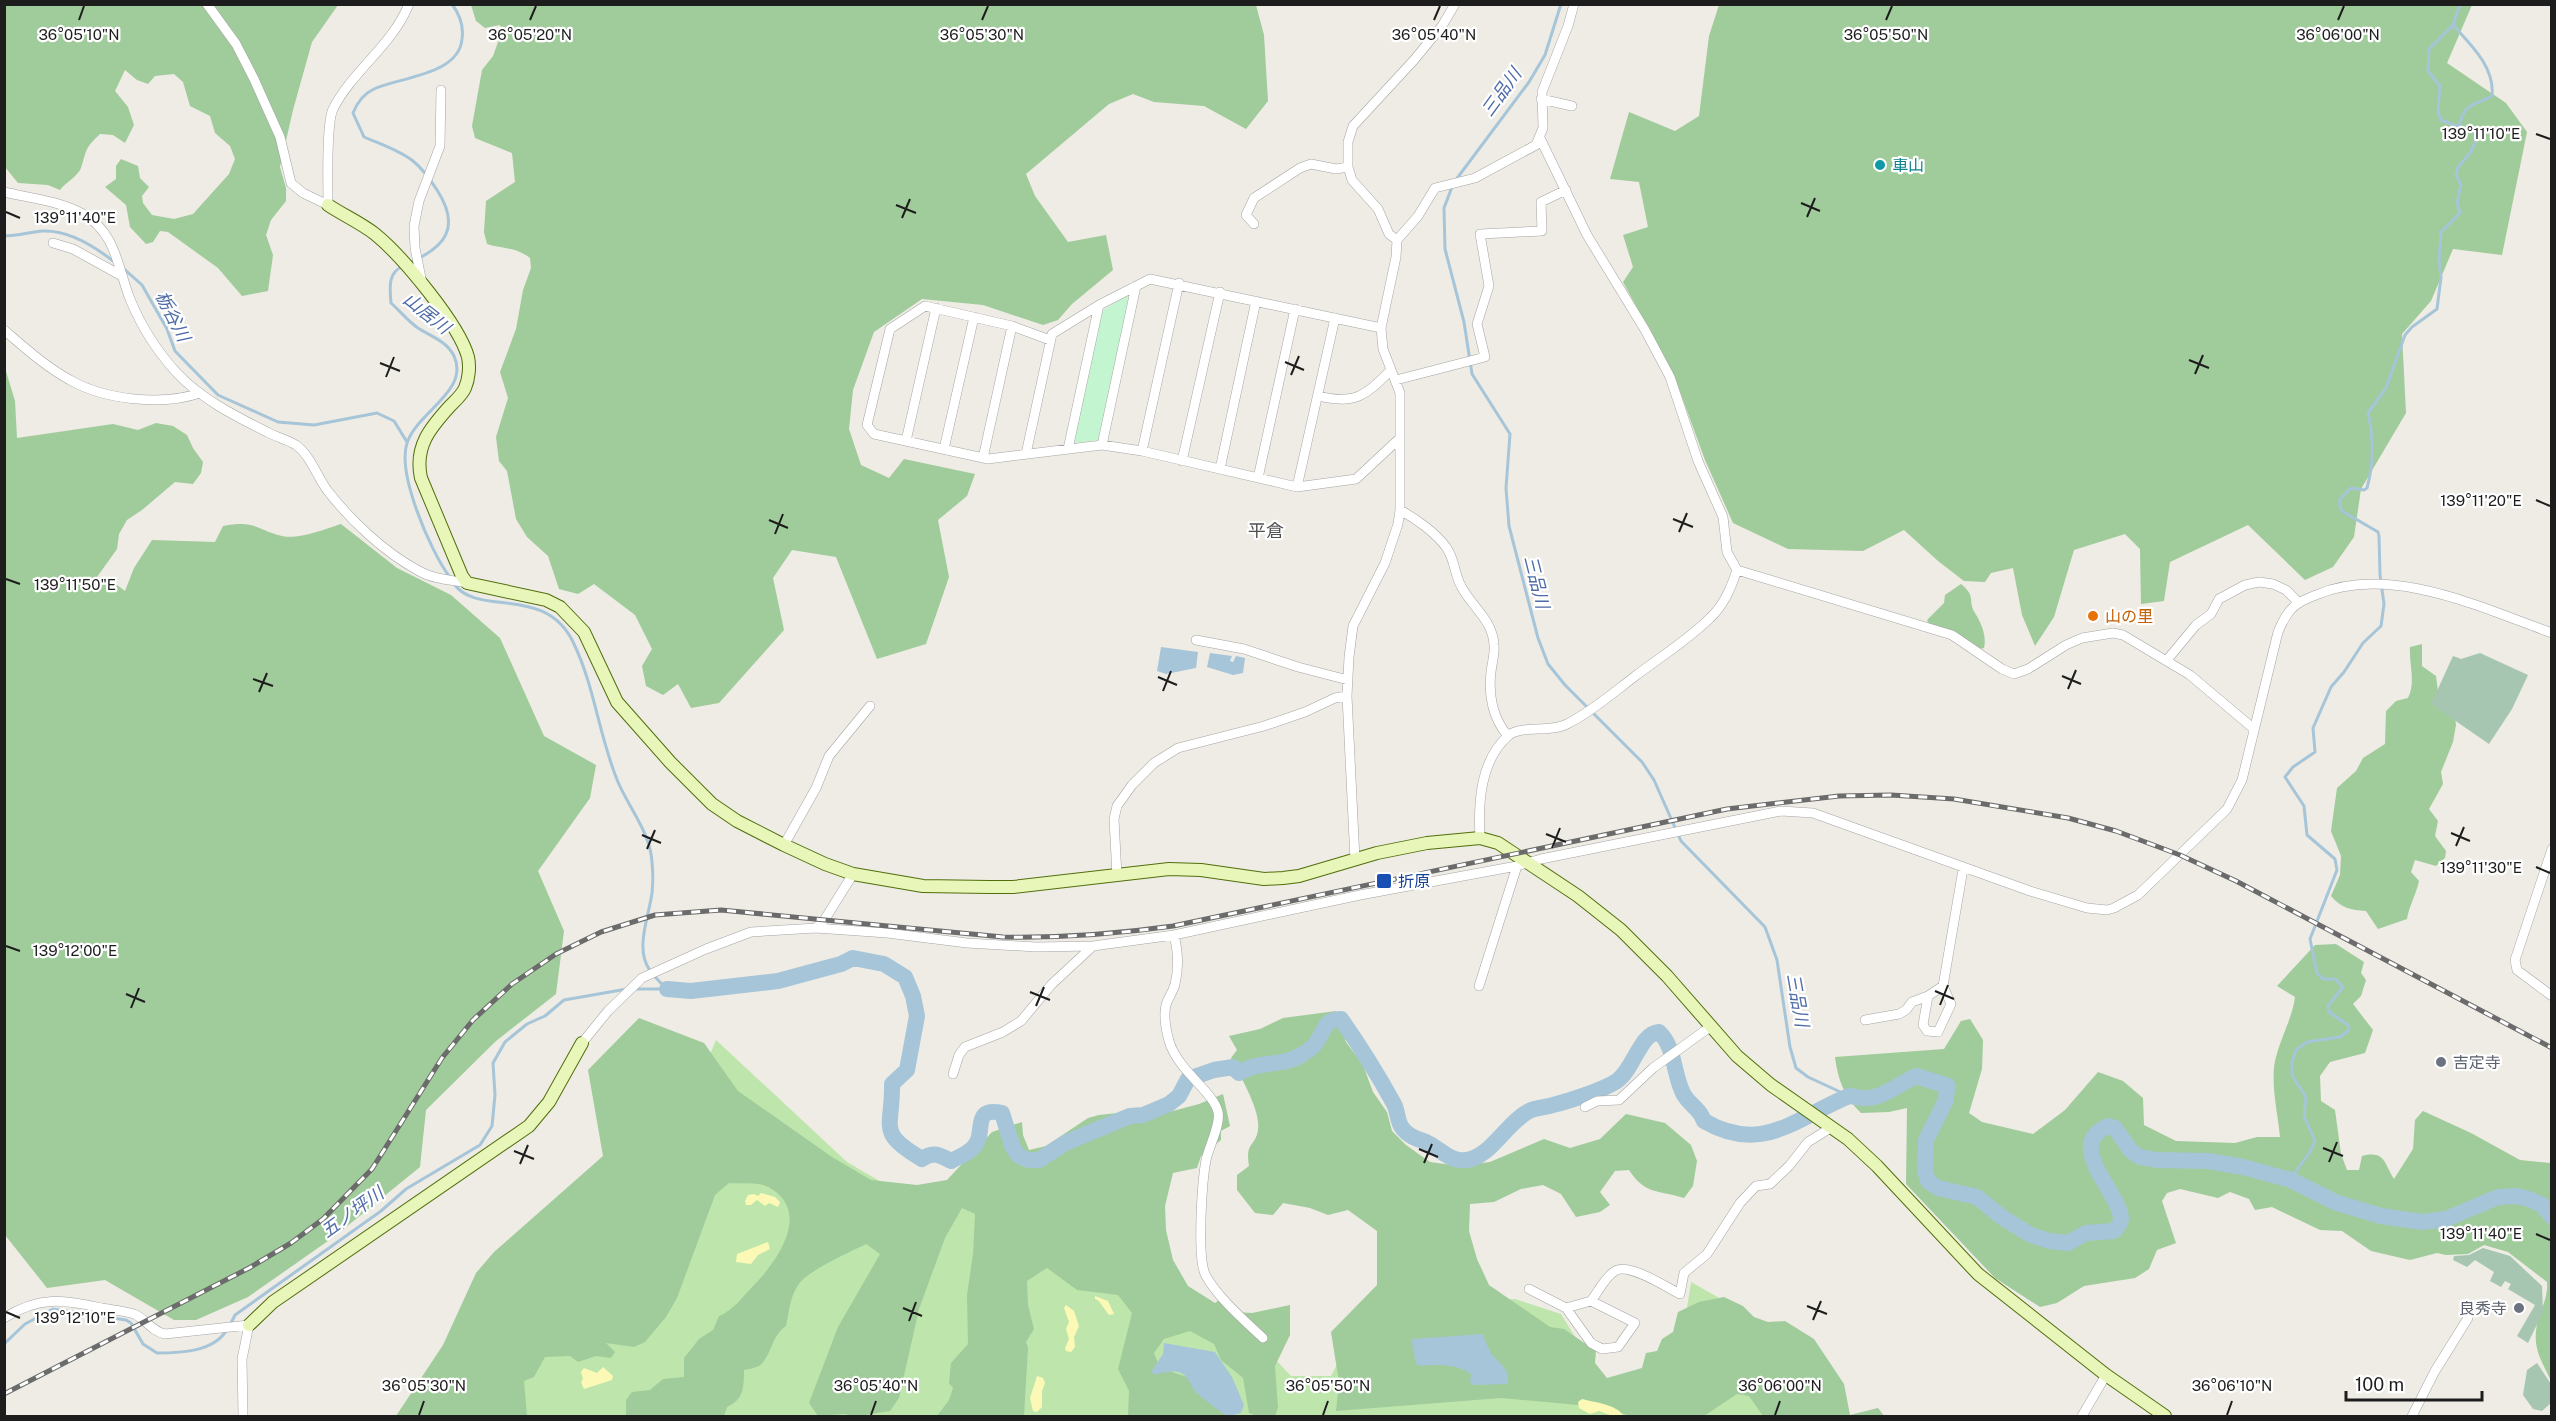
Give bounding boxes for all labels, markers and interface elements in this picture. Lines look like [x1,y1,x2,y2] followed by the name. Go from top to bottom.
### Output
[38,26,120,43] text: 36°05'10"N
[488,26,572,43] text: 36°05'20"N
[940,26,1024,43] text: 36°05'30"N
[1392,26,1476,43] text: 36°05'40"N
[1844,26,1928,43] text: 36°05'50"N
[2296,26,2380,43] text: 36°06'00"N
[1477,62,1527,120] water label: 三品川
[2442,125,2520,142] text: 139°11'10"E
[1892,156,1924,175] place label: 車山
[1873,158,1887,172] marker: 車山
[34,209,116,226] text: 139°11'40"E
[151,287,196,347] water label: 栃谷川
[399,288,456,339] water label: 山居川
[2440,492,2522,509] text: 139°11'20"E
[1248,520,1284,541] district label: 平倉
[1520,553,1554,613] water label: 三品川
[34,576,116,593] text: 139°11'50"E
[2105,607,2153,626] place label: 山の里
[2086,609,2100,623] marker: 山の里
[2440,859,2522,876] text: 139°11'30"E
[1375,872,1393,890] marker: 折原
[1398,872,1430,891] place label: 折原
[33,942,117,959] text: 139°12'00"E
[1783,972,1813,1030] water label: 三品川
[2453,1053,2501,1072] place label: 吉定寺
[2434,1055,2448,1069] marker: 吉定寺
[317,1181,389,1242] water label: 五ノ坪川
[2440,1225,2522,1242] text: 139°11'40"E
[2459,1299,2507,1318] place label: 良秀寺
[2512,1301,2526,1315] marker: 良秀寺
[34,1309,116,1326] text: 139°12'10"E
[2346,1364,2482,1402] scale bar
[2355,1374,2404,1395] text: 100 m
[382,1377,466,1394] text: 36°05'30"N
[834,1377,918,1394] text: 36°05'40"N
[1286,1377,1370,1394] text: 36°05'50"N
[1738,1377,1822,1394] text: 36°06'00"N
[2192,1377,2272,1394] text: 36°06'10"N

